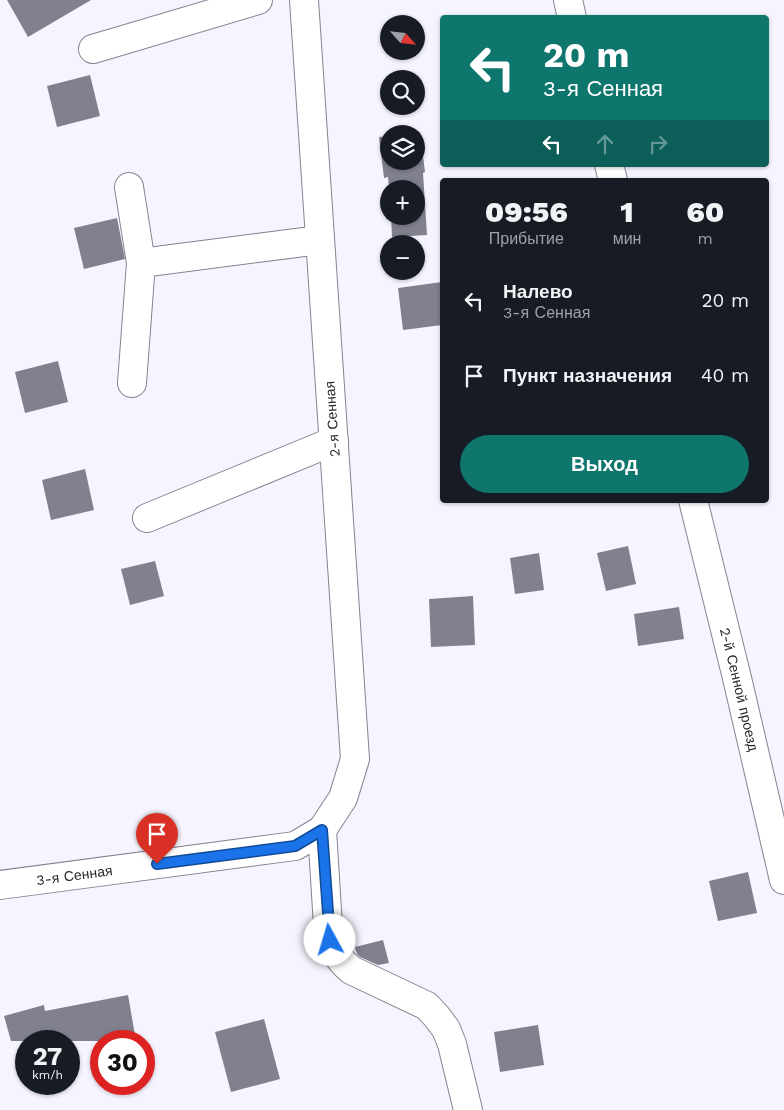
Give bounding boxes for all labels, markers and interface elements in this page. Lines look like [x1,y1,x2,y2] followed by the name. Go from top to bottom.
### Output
[380,15,425,60] north arrow
[380,15,425,280] map controls
[543,34,629,76] text: 20 m
[460,35,525,100] icon: left
[380,70,425,115] button: search
[543,76,663,101] text: 3-я Сенная
[380,125,425,170] button: layers
[538,130,566,158] icon: left
[591,130,619,158] icon: ahead
[644,130,672,158] icon: right
[380,180,425,225] button: +
[485,194,568,229] text: 09:56
[620,194,634,229] text: 1
[686,194,724,229] text: 60
[489,229,564,248] text: Прибытие
[613,229,641,248] text: мин
[698,229,713,248] text: m
[380,235,425,280] button: −
[503,280,573,303] text: Налево
[460,287,488,315] icon: left
[702,289,749,312] text: 20 m
[503,303,590,322] text: 3-я Сенная
[460,362,488,390] icon: arrive
[503,364,672,387] text: Пункт назначения
[701,364,749,387] text: 40 m
[321,380,343,458] street label: 2-я Сенная
[460,435,749,493] button: Выход
[717,626,762,753] street label: 2-й Сенной проезд
[136,813,178,864] pin
[143,820,171,848] icon: arrive
[35,862,113,888] street label: 3-я Сенная
[303,913,355,965] position arrow
[90,1030,155,1095] speed limit sign: 30
[33,1042,62,1071] text: 27
[32,1068,63,1082] text: km/h

